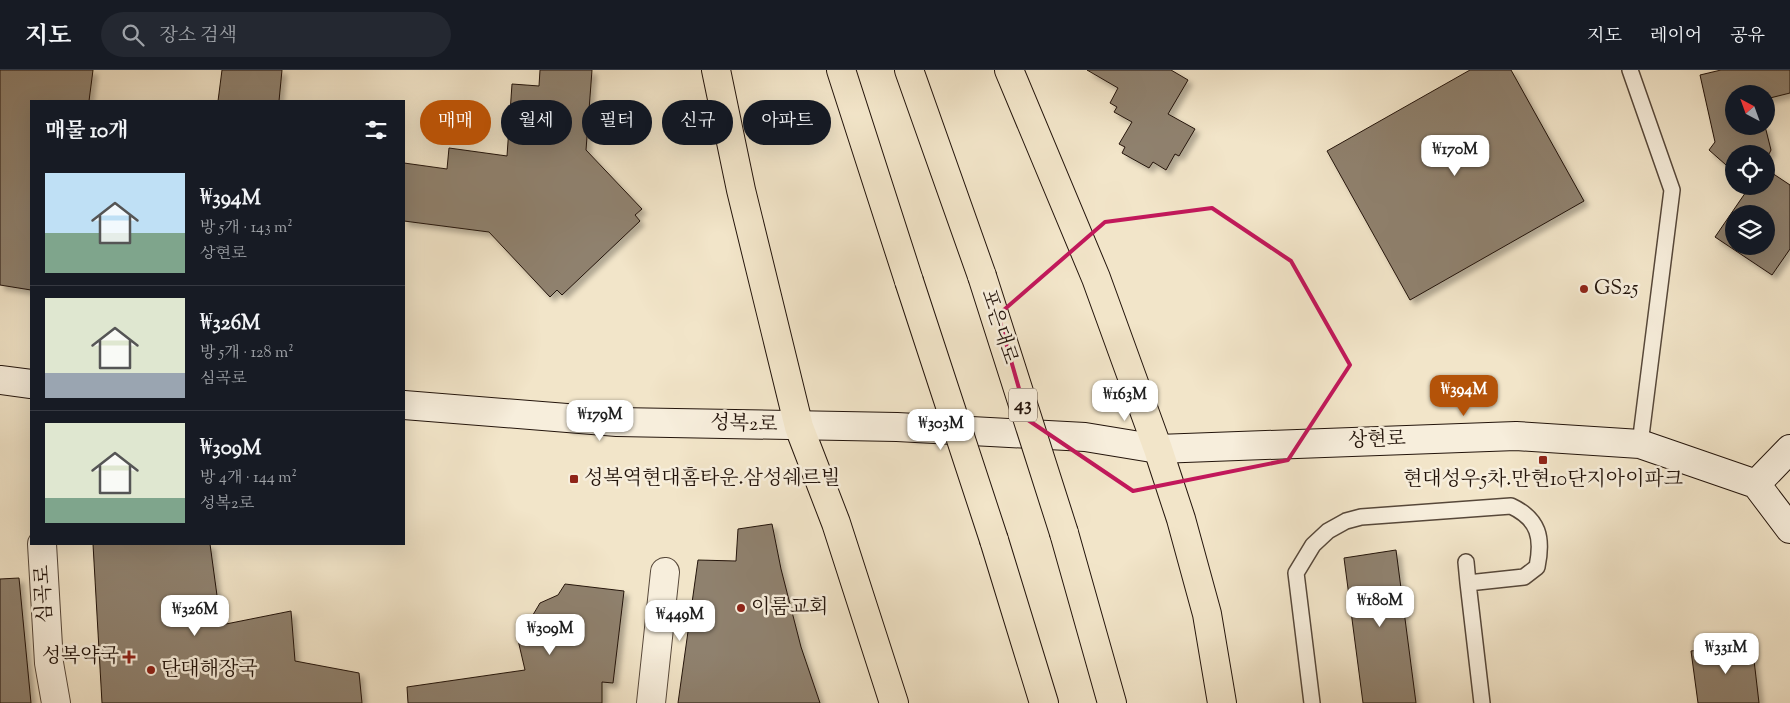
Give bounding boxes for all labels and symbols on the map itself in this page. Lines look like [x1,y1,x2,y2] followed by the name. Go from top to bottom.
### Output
[1725,85,1775,135] north arrow
[1420,134,1490,177] pin: ₩170M
[1594,275,1638,304] place label: GS25
[1578,283,1590,295] marker: GS25
[972,286,1024,368] street label: 포은대로
[1429,374,1499,417] pin: ₩394M
[1090,380,1160,422] pin: ₩163M
[1009,388,1037,422] road number: 43
[565,400,635,442] pin: ₩179M
[906,408,976,451] pin: ₩303M
[710,409,778,441] street label: 성복2로
[1348,425,1406,457] street label: 상현로
[1537,454,1549,466] marker: 현대성우5차.만현10단지아이파크
[584,465,840,494] place label: 성복역현대홈타운.삼성쉐르빌
[1403,466,1683,495] place label: 현대성우5차.만현10단지아이파크
[568,473,580,485] marker: 성복역현대홈타운.삼성쉐르빌
[29,564,61,624] street label: 심곡로
[1345,586,1415,628] pin: ₩180M
[160,594,230,637] pin: ₩326M
[751,594,828,623] place label: 이룸교회
[645,600,715,642] pin: ₩449M
[735,602,747,614] marker: 이룸교회
[515,614,585,656] pin: ₩309M
[1691,632,1761,675] pin: ₩331M
[42,643,119,672] place label: 성복약국
[123,651,135,663] marker: 성복약국
[161,656,258,685] place label: 단대해장국
[145,664,157,676] marker: 단대해장국

